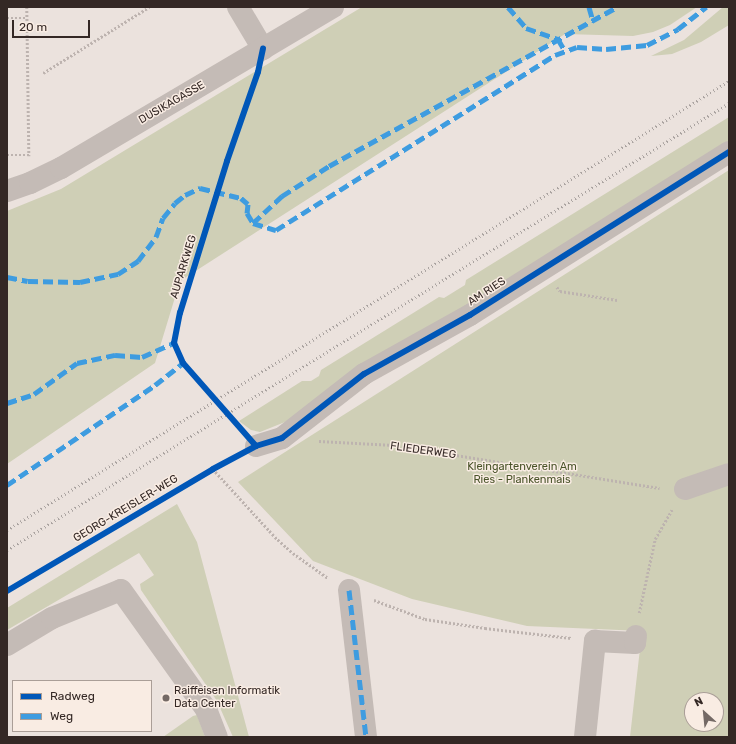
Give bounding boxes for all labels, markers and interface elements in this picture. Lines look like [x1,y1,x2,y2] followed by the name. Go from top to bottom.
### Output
[14,12,92,38] scale bar
[19,20,47,34] text: 20 m
[137,79,207,127] street label: DUSIKAGASSE
[168,234,200,300] street label: AUPARKWEG
[466,275,508,309] street label: AM RIES
[389,440,457,462] street label: FLIEDERWEG
[467,461,577,487] park label: Kleingartenverein Am Ries - Plankenmais
[71,473,181,545] street label: GEORG-KREISLER-WEG
[12,680,152,732] legend
[174,685,280,711] place label: Raiffeisen Informatik Data Center
[50,689,95,703] text: Radweg
[684,692,724,732] north arrow
[161,693,171,703] marker: Raiffeisen Informatik Data Center
[692,694,705,709] text: N
[50,709,73,723] text: Weg

